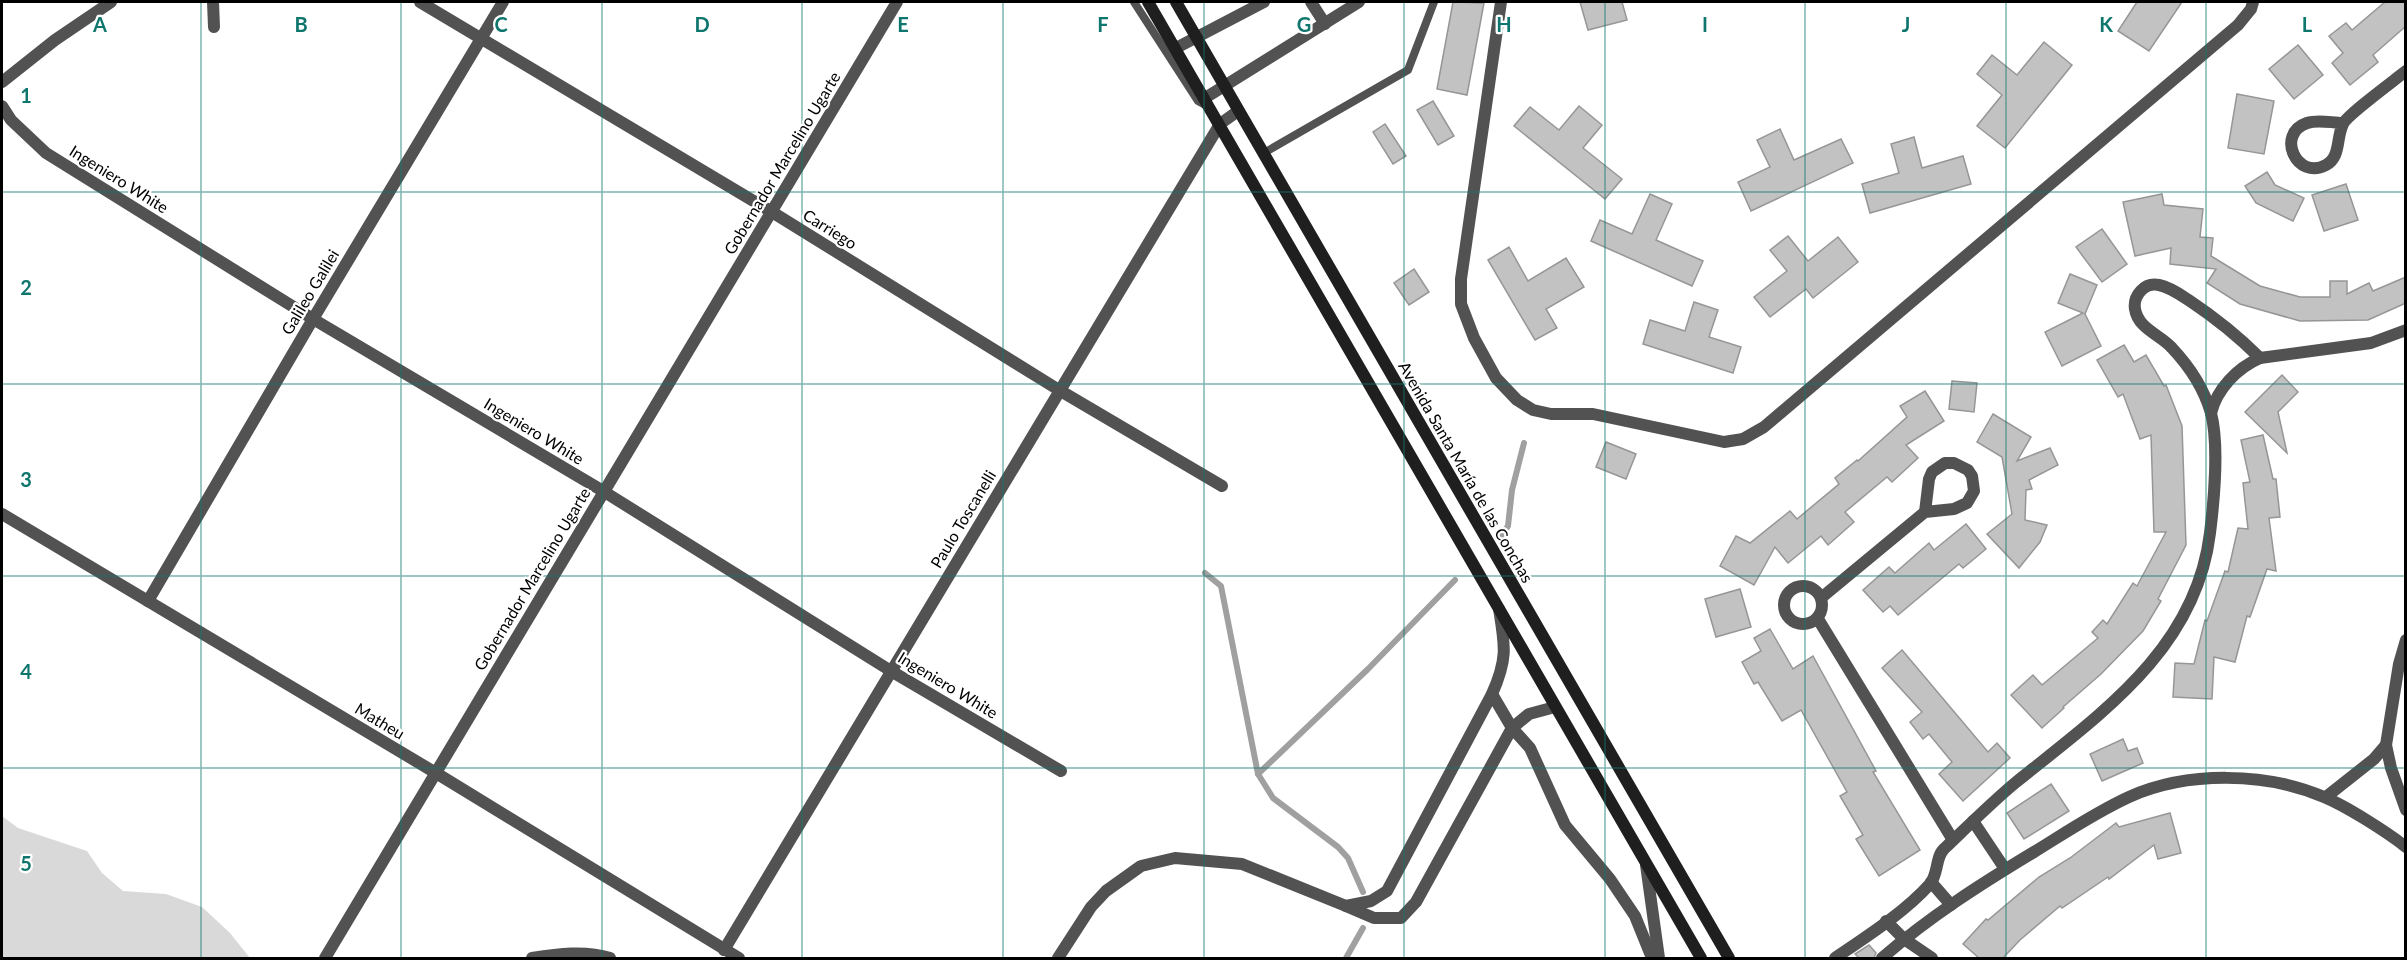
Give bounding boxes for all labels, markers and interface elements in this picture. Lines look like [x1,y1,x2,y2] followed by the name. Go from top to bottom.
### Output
[92,12,107,36] text: A
[294,12,308,36] text: B
[494,12,508,36] text: C
[694,12,710,36] text: D
[897,12,909,36] text: E
[1097,12,1109,36] text: F
[1297,12,1311,36] text: G
[1496,12,1512,36] text: H
[1702,12,1708,36] text: I
[1902,12,1910,36] text: J
[2099,12,2113,36] text: K
[2302,12,2313,36] text: L
[719,68,844,258] street label: Gobernador Marcelino Ugarte
[20,83,32,107] text: 1
[66,141,172,217] street label: Ingeniero White
[800,205,861,252] street label: Carriego
[277,246,342,338] street label: Galileo Galilei
[20,275,32,299] text: 2
[1395,358,1538,586] street label: Avenida Santa María de las Conchas
[481,393,588,468] street label: Ingeniero White
[926,466,999,571] street label: Paulo Toscanelli
[20,467,32,491] text: 3
[469,484,594,674] street label: Gobernador Marcelino Ugarte
[895,647,1002,722] street label: Ingeniero White
[20,659,32,683] text: 4
[352,698,409,743] street label: Matheu
[20,851,32,875] text: 5

